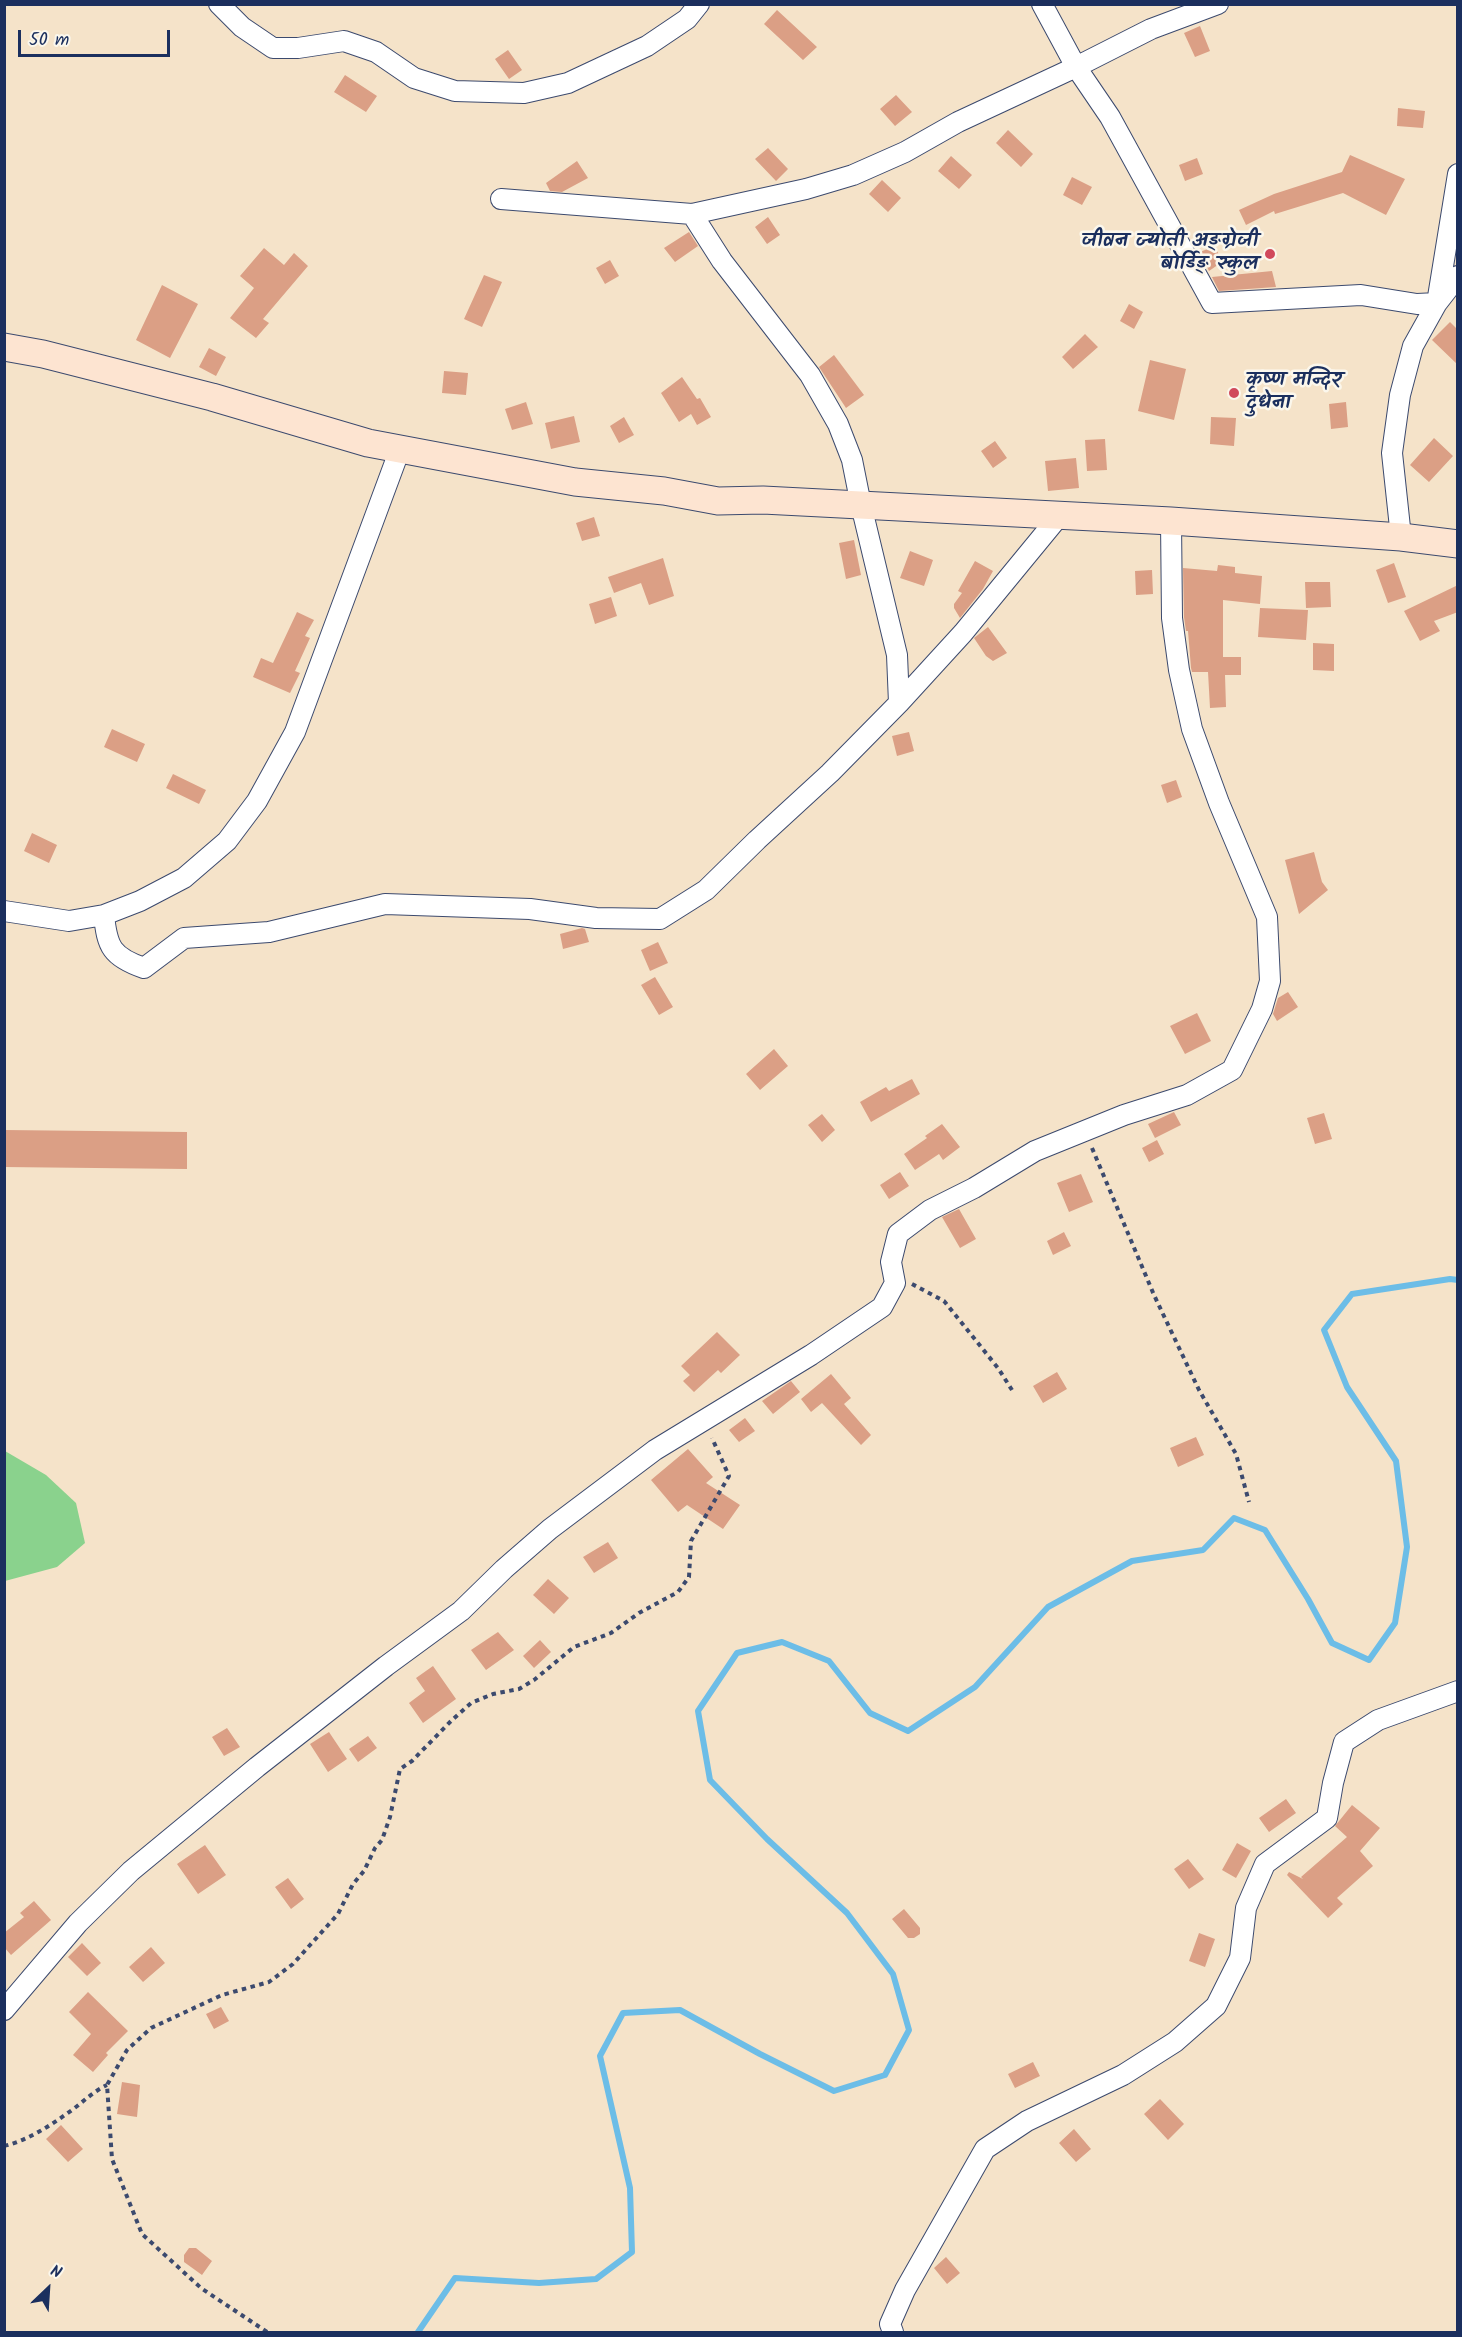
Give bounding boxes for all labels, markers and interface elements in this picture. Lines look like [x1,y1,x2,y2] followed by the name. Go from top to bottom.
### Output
[21,18,172,56] scale bar
[29,26,69,55] text: 50 m
[1081,231,1258,278] place label: जीवन ज्योती अङ्ग्रेजी बोर्डिङ् स्कुल
[1263,247,1277,261] marker: जीवन ज्योती अङ्ग्रेजी बोर्डिङ् स्कुल
[1246,370,1342,417] place label: कृष्ण मन्दिर दुधेना
[1227,386,1241,400] marker: कृष्ण मन्दिर दुधेना
[18,2259,78,2319] north arrow
[46,2259,66,2286] text: N

